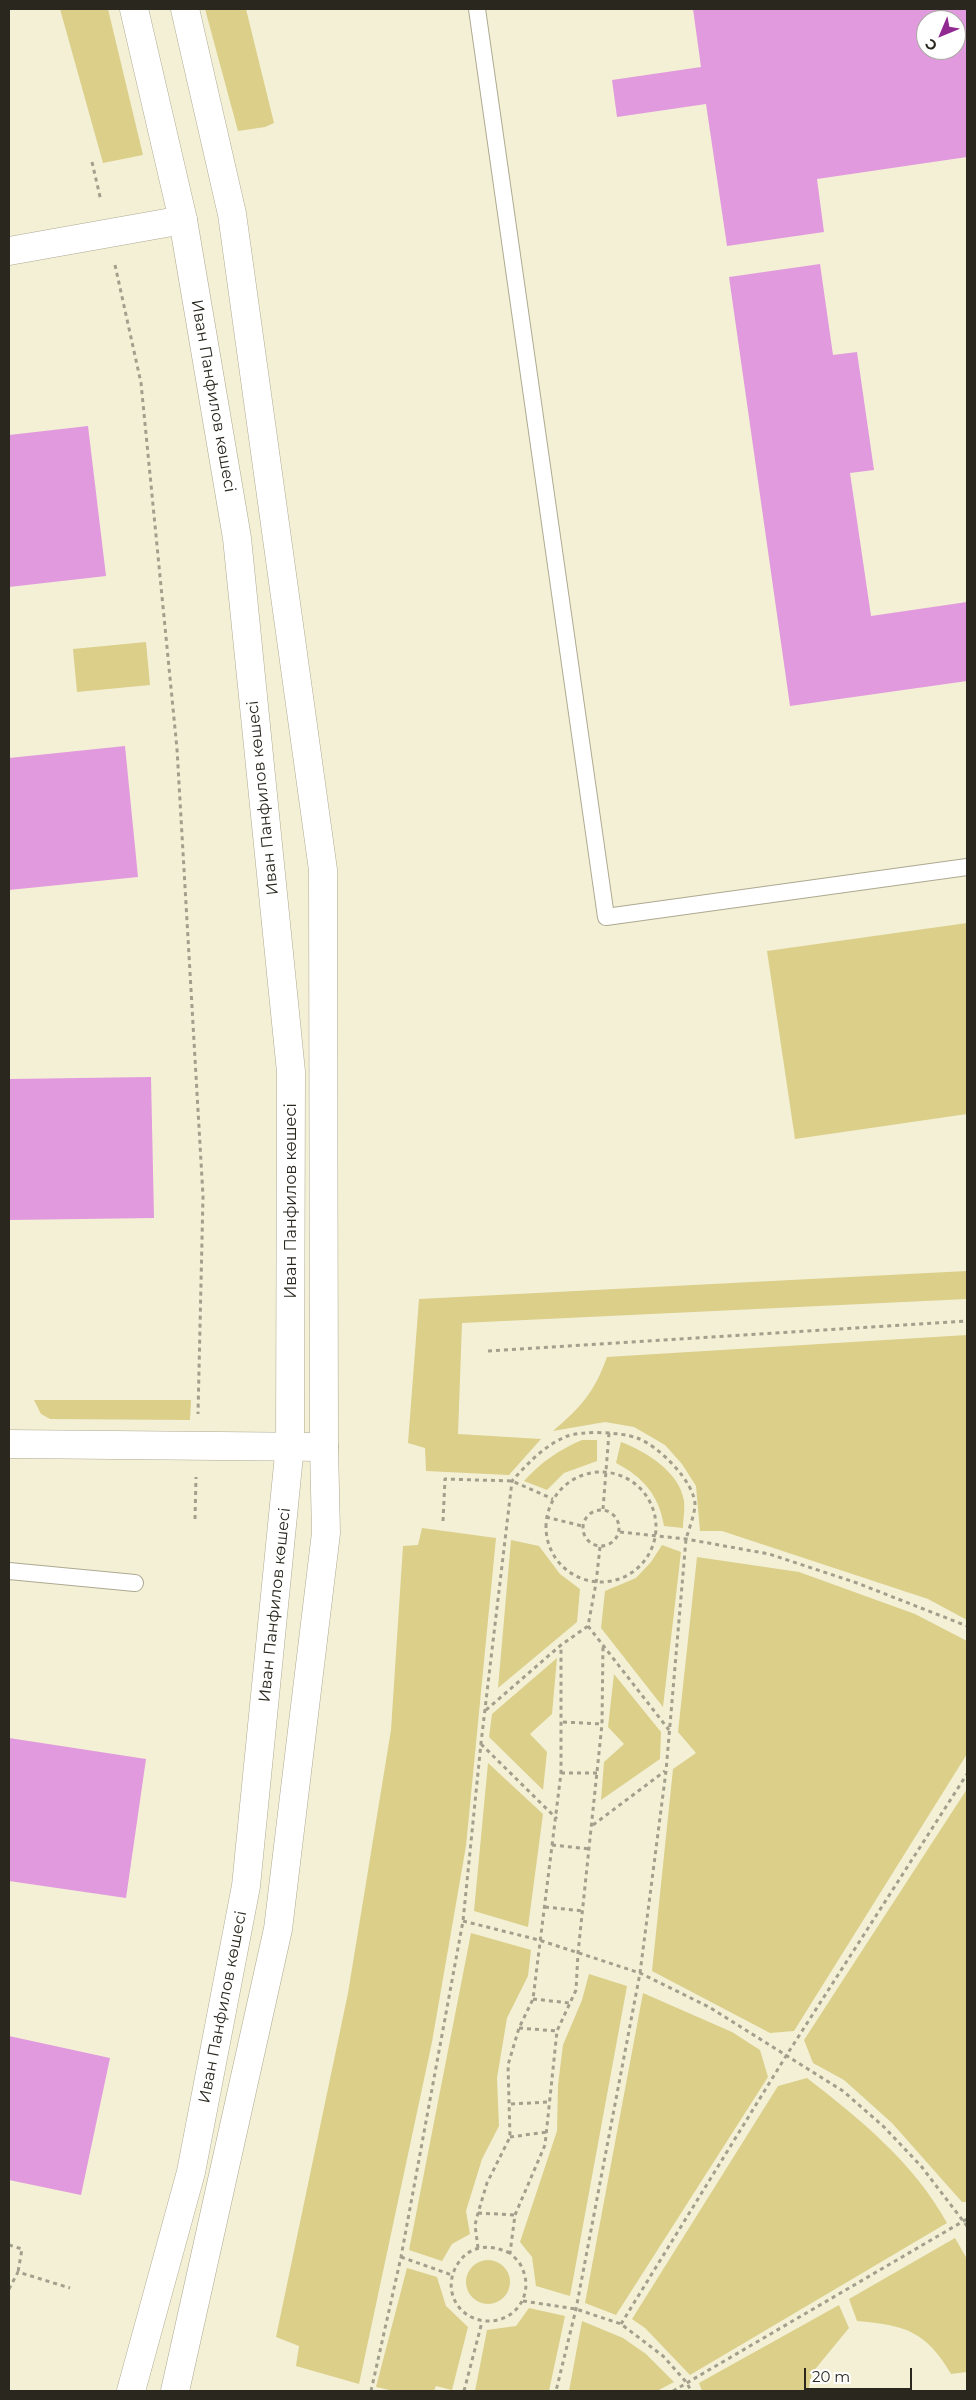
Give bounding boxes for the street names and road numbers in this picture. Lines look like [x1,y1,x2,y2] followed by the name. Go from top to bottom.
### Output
[187,298,239,494] street label: Иван Панфилов көшесі
[243,700,283,896] street label: Иван Панфилов көшесі
[281,1103,301,1299] street label: Иван Панфилов көшесі
[255,1507,295,1703] street label: Иван Панфилов көшесі
[195,1909,251,2105] street label: Иван Панфилов көшесі

